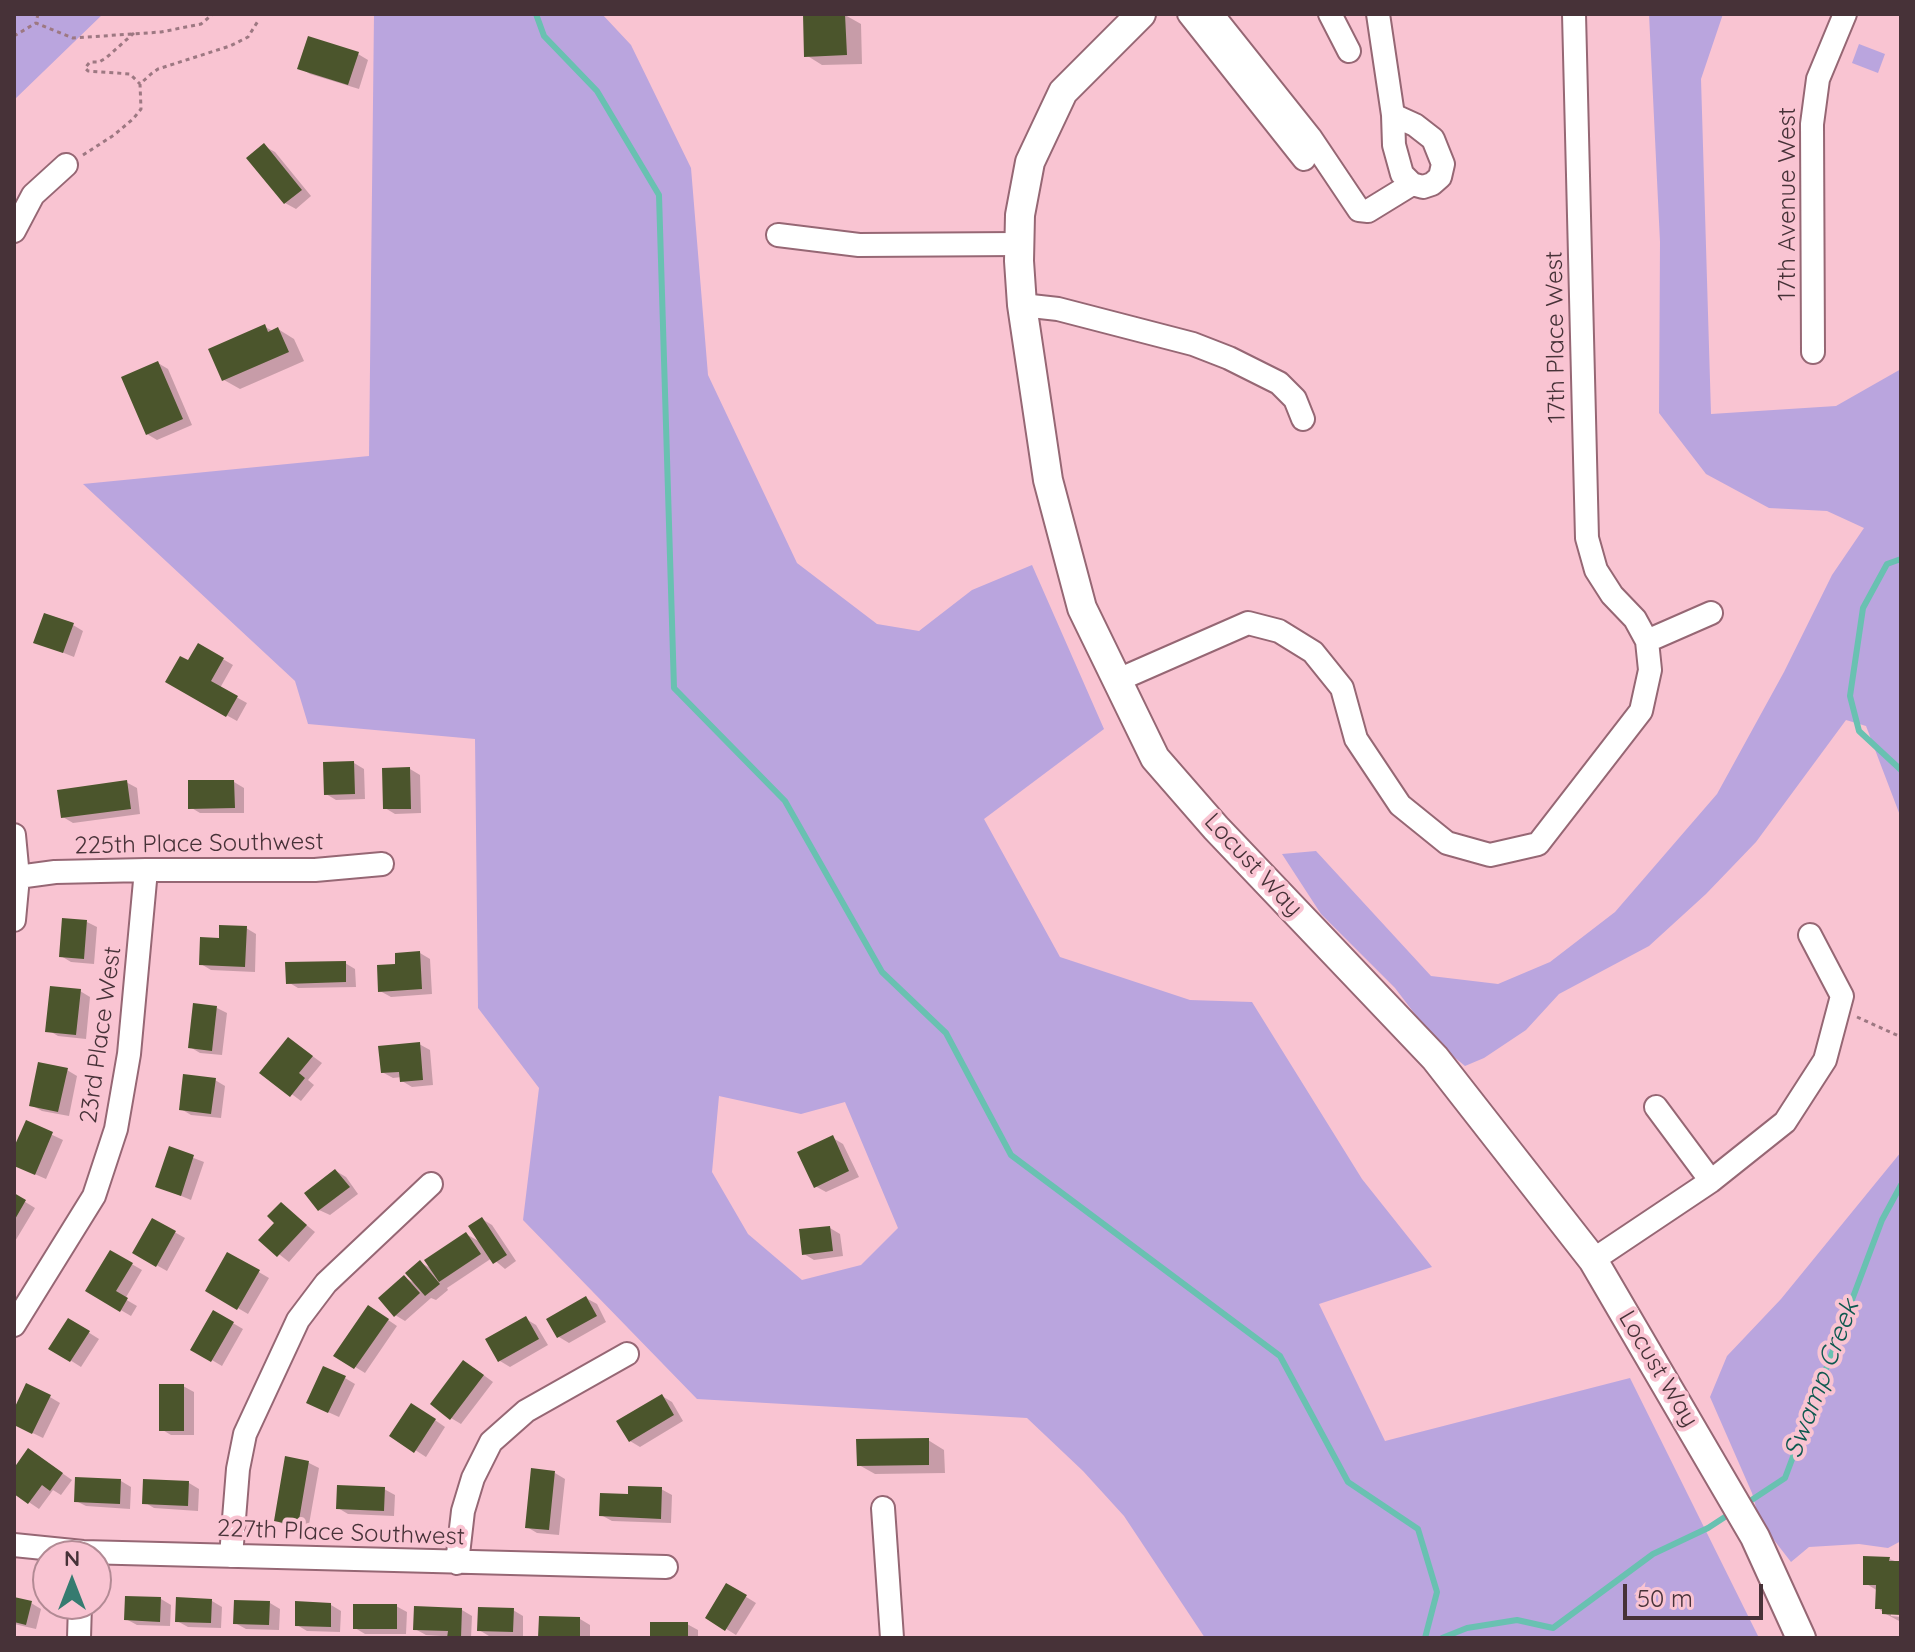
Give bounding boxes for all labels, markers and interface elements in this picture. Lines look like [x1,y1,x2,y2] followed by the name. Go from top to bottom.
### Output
[1774,107,1802,301] street label: 17th Avenue West
[1540,251,1572,423] street label: 17th Place West
[1198,807,1308,923] street label: Locust Way
[74,827,324,861] street label: 225th Place Southwest
[74,945,128,1125] street label: 23rd Place West
[1778,1296,1866,1462] water label: Swamp Creek
[1612,1306,1704,1432] street label: Locust Way
[217,1514,465,1552] street label: 227th Place Southwest
[32,1540,112,1620] north arrow
[64,1544,80,1572] text: N
[1627,1568,1767,1618] scale bar
[1637,1583,1693,1613] text: 50 m

